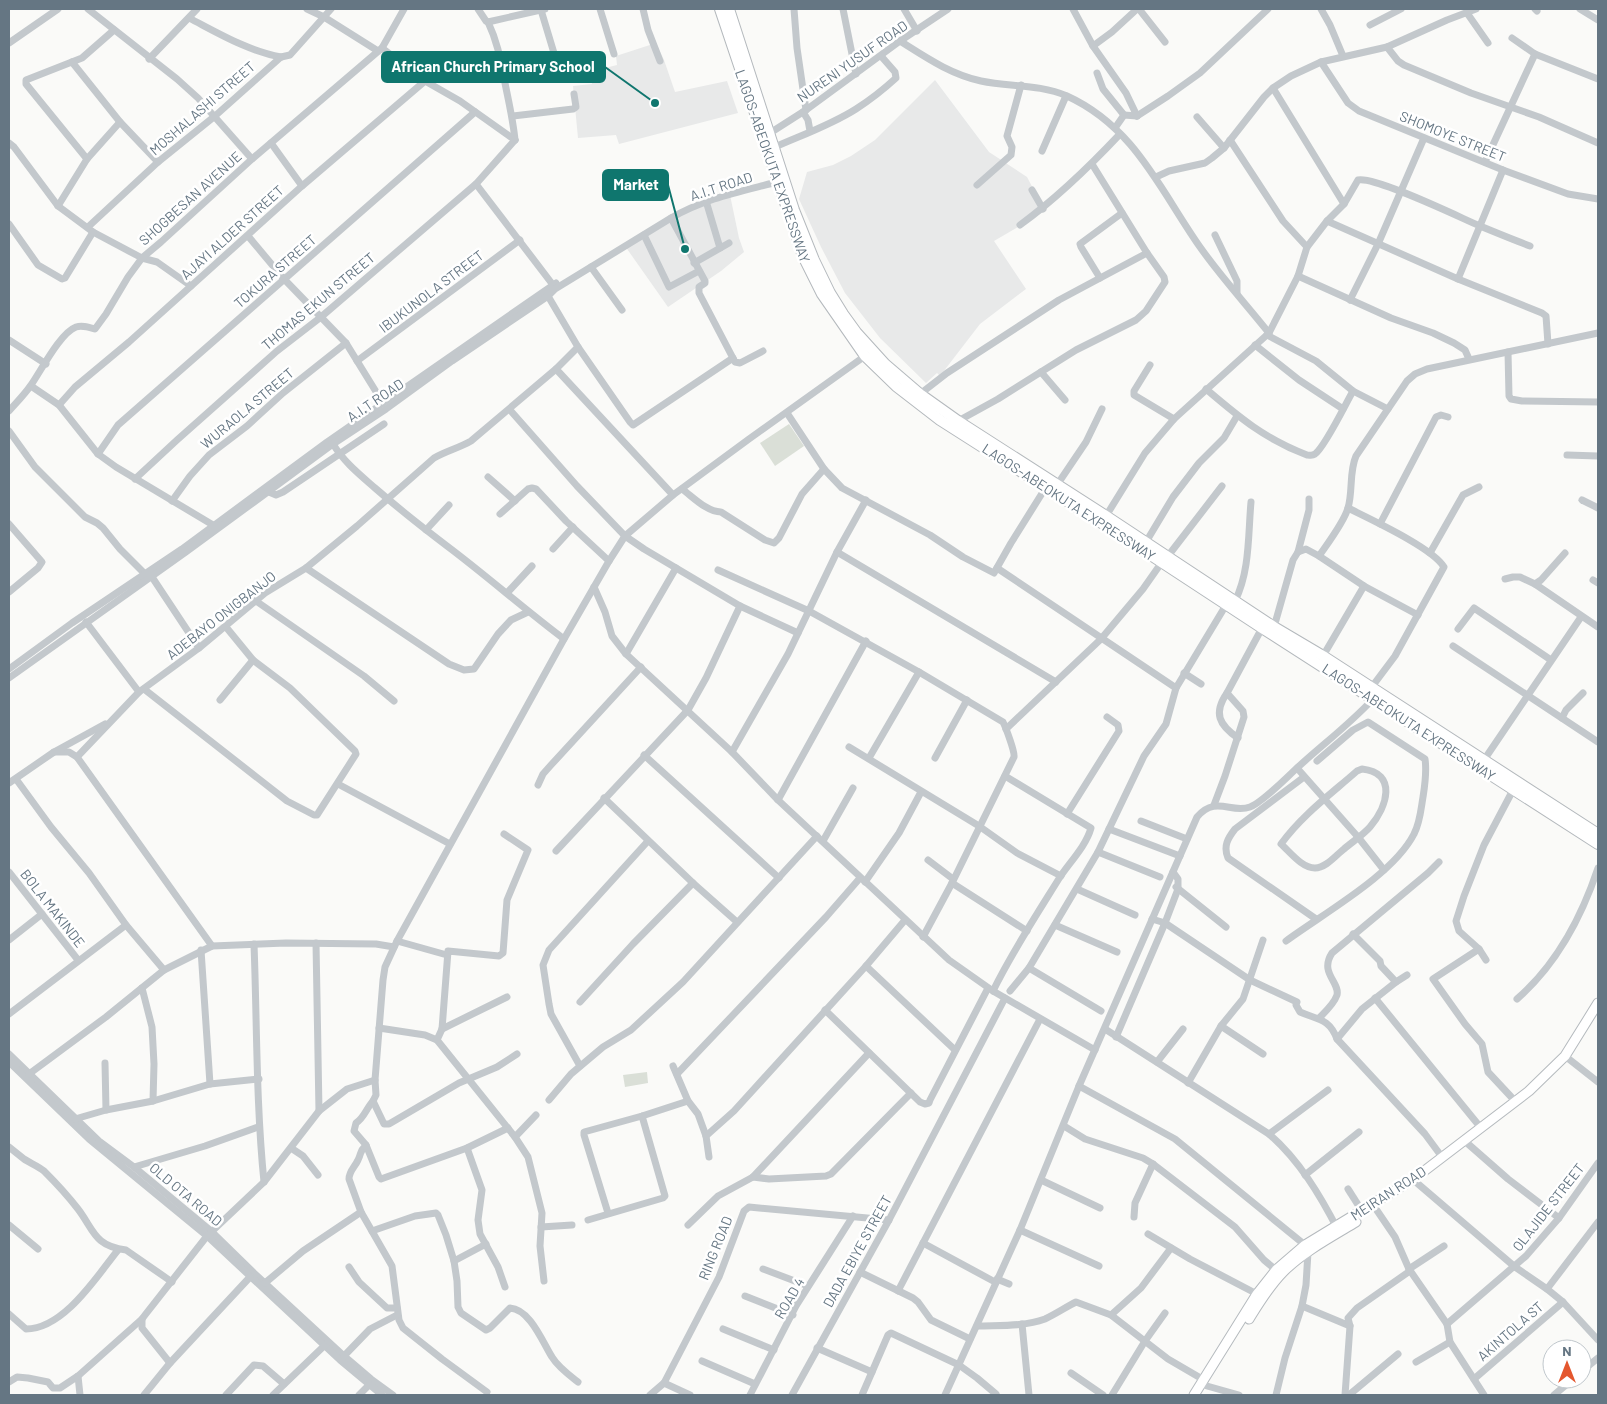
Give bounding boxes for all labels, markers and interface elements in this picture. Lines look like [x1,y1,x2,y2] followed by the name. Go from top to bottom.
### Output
[794,16,910,106] street label: NURENI YUSUF ROAD
[382,52,605,82] callout: African Church Primary School
[391,57,595,75] text: African Church Primary School
[146,58,258,158] street label: MOSHALASHI STREET
[732,67,814,265] street label: LAGOS-ABEOKUTA EXPRESSWAY
[1397,107,1509,165] street label: SHOMOYE STREET
[135,147,245,249] street label: SHOGBESAN AVENUE
[688,168,754,204] street label: A.I.T ROAD
[603,170,668,200] callout: Market
[613,175,659,193] text: Market
[177,181,287,283] street label: AJAYI ALDER STREET
[230,231,320,311] street label: TOKURA STREET
[375,246,487,336] street label: IBUKUNOLA STREET
[258,249,378,353] street label: THOMAS EKUN STREET
[197,364,297,452] street label: WURAOLA STREET
[343,375,407,425] street label: A.I.T ROAD
[979,440,1159,564] street label: LAGOS-ABEOKUTA EXPRESSWAY
[163,567,279,663] street label: ADEBAYO ONIGBANJO
[1319,660,1499,784] street label: LAGOS-ABEOKUTA EXPRESSWAY
[17,866,89,950] street label: BOLA MAKINDE
[146,1159,226,1229] street label: OLD OTA ROAD
[1508,1160,1588,1254] street label: OLAJIDE STREET
[1347,1162,1429,1224] street label: MEIRAN ROAD
[819,1192,895,1310] street label: DADA EBIYE STREET
[694,1214,736,1282] street label: RING ROAD
[770,1274,808,1322] street label: ROAD 4
[1474,1298,1546,1364] street label: AKINTOLA ST
[1542,1339,1592,1389] north arrow
[1562,1342,1572,1359] text: N

